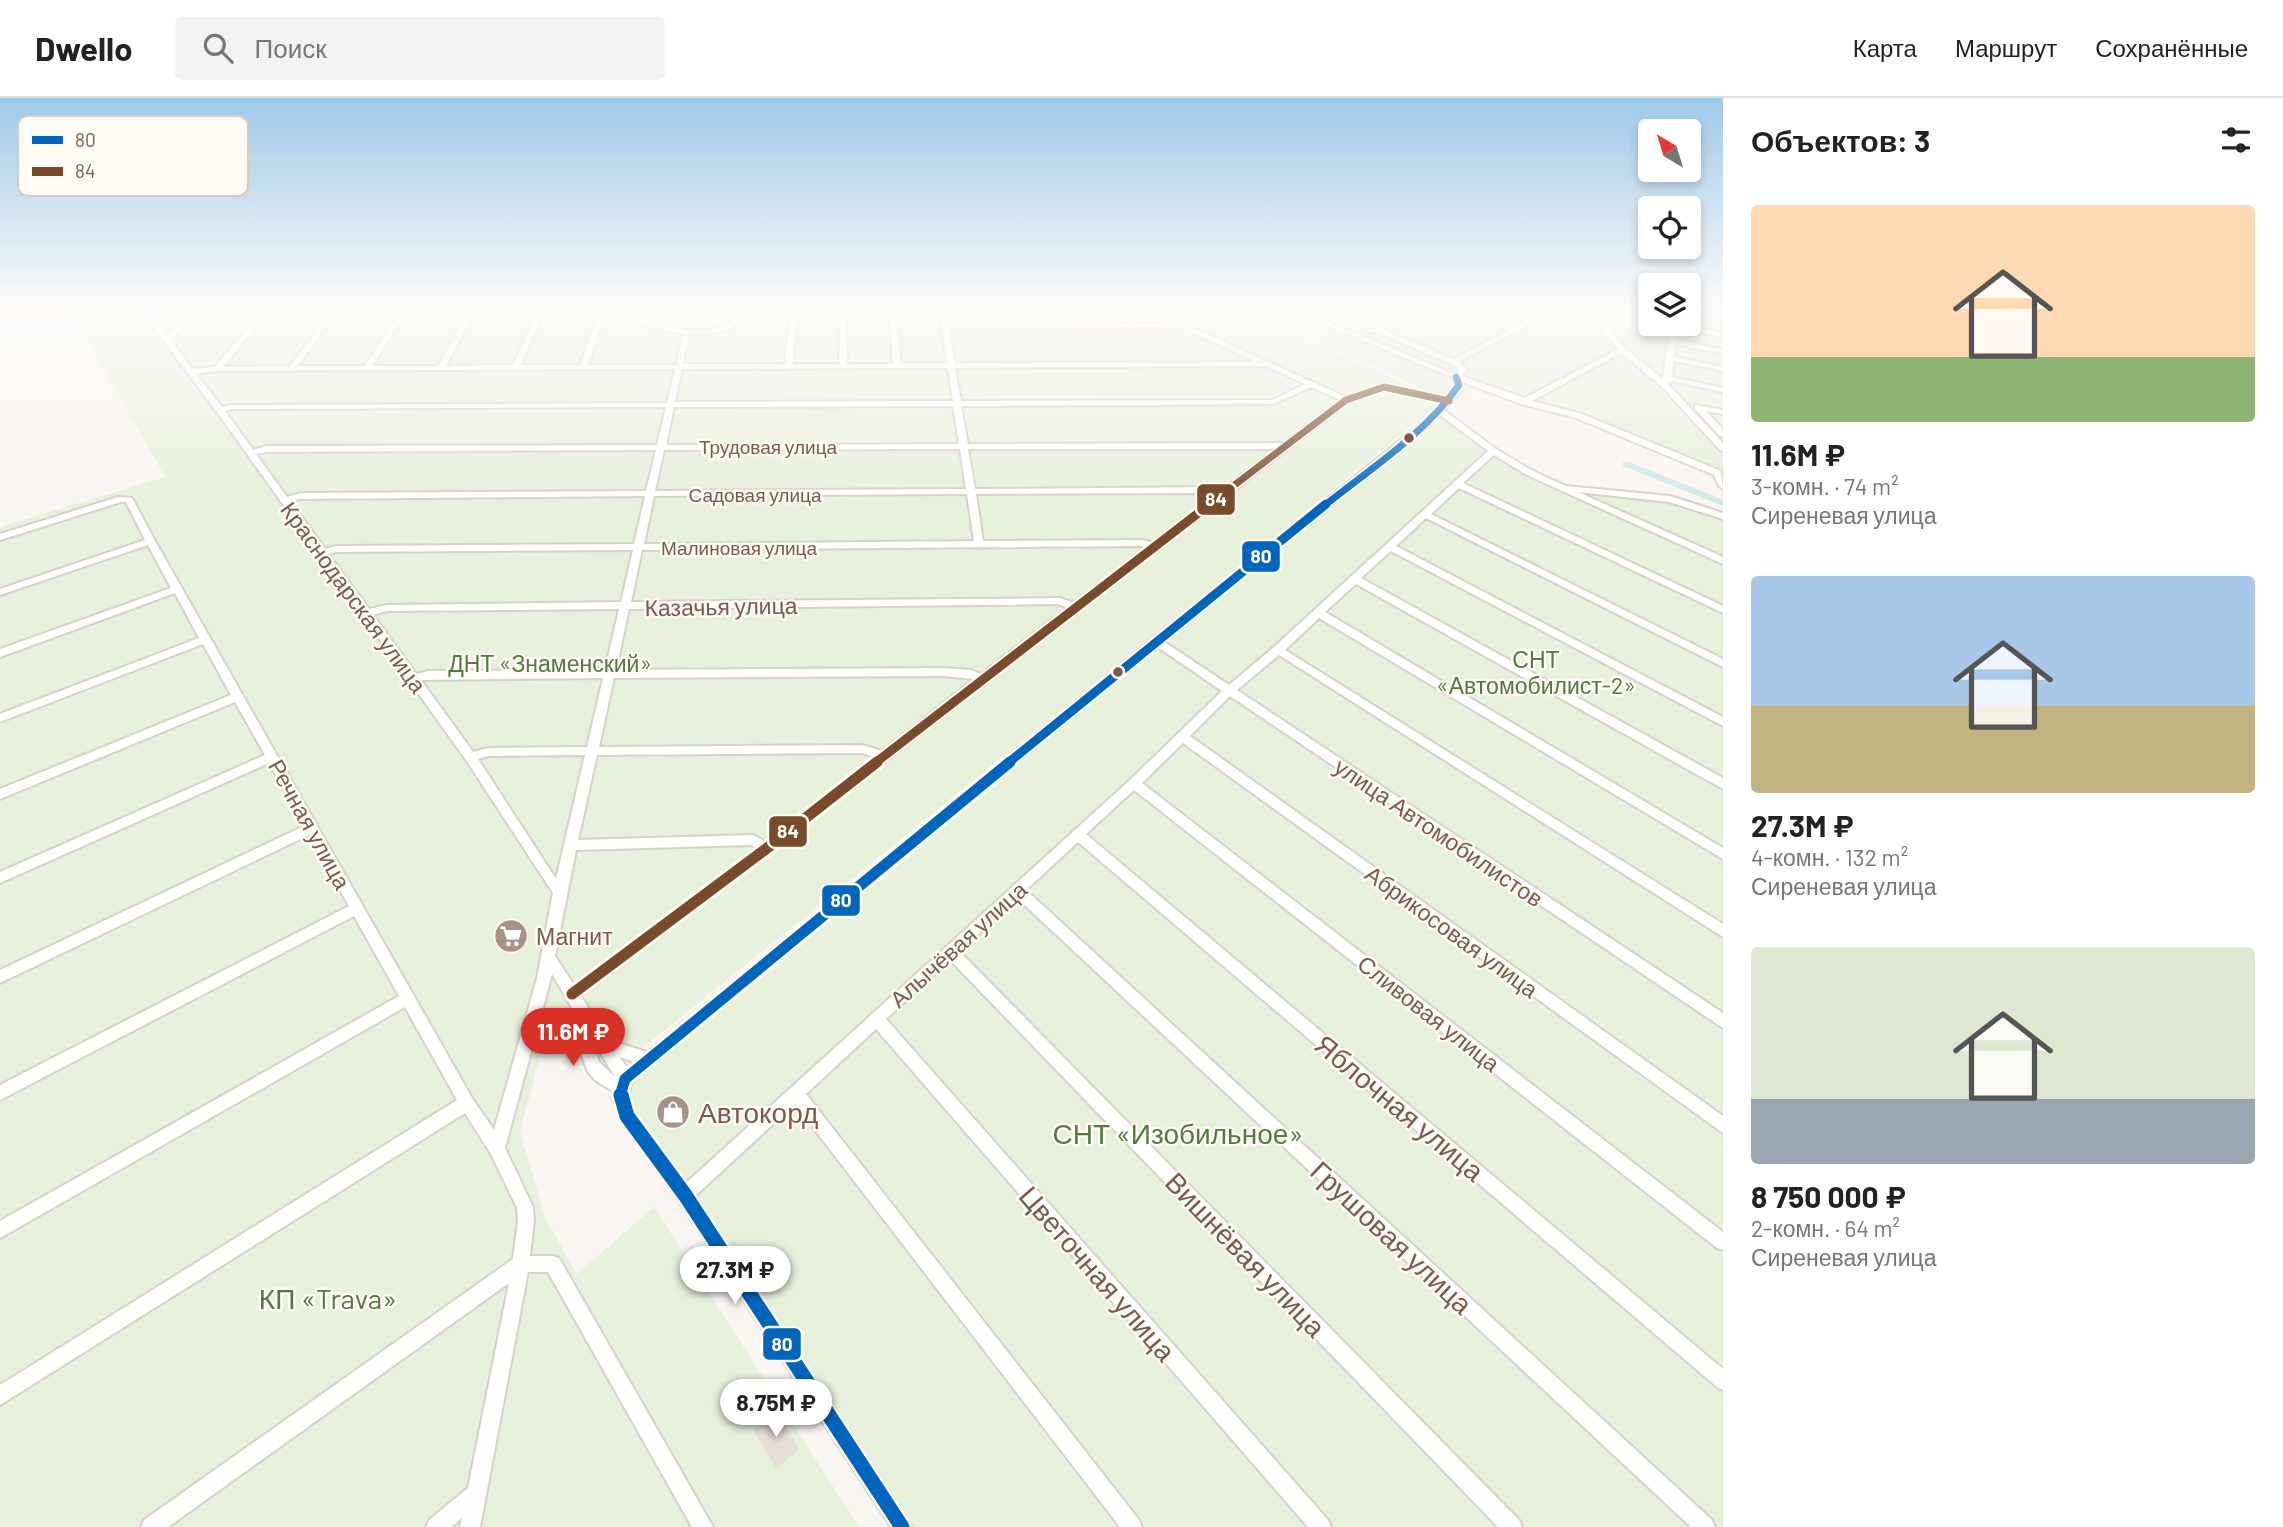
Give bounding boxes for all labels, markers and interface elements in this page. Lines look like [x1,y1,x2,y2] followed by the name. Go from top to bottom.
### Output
[175,17,665,80] search box
[35,28,133,68] text: Dwello
[199,29,237,67] icon: search
[255,32,327,63] text: Поиск
[1853,33,1917,62] text: Карта
[1955,33,2057,62] text: Маршрут
[2095,33,2248,62] text: Сохранённые
[18,116,248,196] legend
[1638,119,1701,182] north arrow
[1638,119,1701,336] map controls
[2217,121,2255,159] icon: filters
[1751,122,1930,158] text: Объектов: 3
[75,128,96,151] text: 80
[75,159,95,182] text: 84
[1638,196,1701,259] button: locate
[1940,251,2066,377] icon: home
[1638,273,1701,336] button: layers
[1402,431,1416,445] unlabelled marker
[699,435,838,458] street label: Трудовая улица
[1751,436,1845,472] text: 11.6M ₽
[1751,472,1899,500] text: 3-комн. · 74 m²
[689,483,822,506] street label: Садовая улица
[1196,483,1236,516] line badge: 84
[1205,487,1227,510] text: 84
[275,496,433,698] street label: Краснодарская улица
[1751,501,1937,529] text: Сиреневая улица
[661,536,817,559] street label: Малиновая улица
[1241,540,1281,573] line badge: 80
[1250,544,1272,567] text: 80
[644,591,798,621] street label: Казачья улица
[1940,622,2066,748] icon: home
[1436,645,1636,699] park label: СНТ «Автомобилист-2»
[448,649,652,677] park label: ДНТ «Знаменский»
[1111,665,1125,679] unlabelled marker
[1329,752,1549,912] street label: улица Автомобилистов
[263,754,357,894] street label: Речная улица
[1751,807,1853,843] text: 27.3M ₽
[768,815,808,848] line badge: 84
[777,819,799,842] text: 84
[1751,843,1908,871] text: 4-комн. · 132 m²
[1360,859,1544,1003] street label: Абрикосовая улица
[1751,872,1937,900] text: Сиреневая улица
[884,875,1033,1013] street label: Алычёвая улица
[821,884,861,917] line badge: 80
[830,888,852,911] text: 80
[492,917,530,955] supermarket icon: Магнит
[536,922,613,950] place label: Магнит
[1352,949,1506,1077] street label: Сливовая улица
[1940,993,2066,1119] icon: home
[508,1009,638,1068] pin: 11.6M ₽
[537,1017,609,1045] text: 11.6M ₽
[1309,1026,1492,1188] street label: Яблочная улица
[654,1093,692,1131] shop icon: Автокорд
[698,1095,818,1129] place label: Автокорд
[1053,1116,1303,1150] park label: СНТ «Изобильное»
[1304,1153,1480,1321] street label: Грушовая улица
[1159,1165,1333,1344] street label: Вишнёвая улица
[1751,1178,1906,1214] text: 8 750 000 ₽
[1013,1179,1184,1368] street label: Цветочная улица
[1751,1214,1900,1242] text: 2-комн. · 64 m²
[1751,1243,1937,1271] text: Сиреневая улица
[670,1246,800,1306] pin: 27.3M ₽
[696,1255,774,1283] text: 27.3M ₽
[259,1281,397,1315] park label: КП «Trava»
[762,1327,802,1361] line badge: 80
[771,1332,793,1355] text: 80
[711,1380,841,1439] pin: 8.75M ₽
[736,1388,816,1416] text: 8.75M ₽

